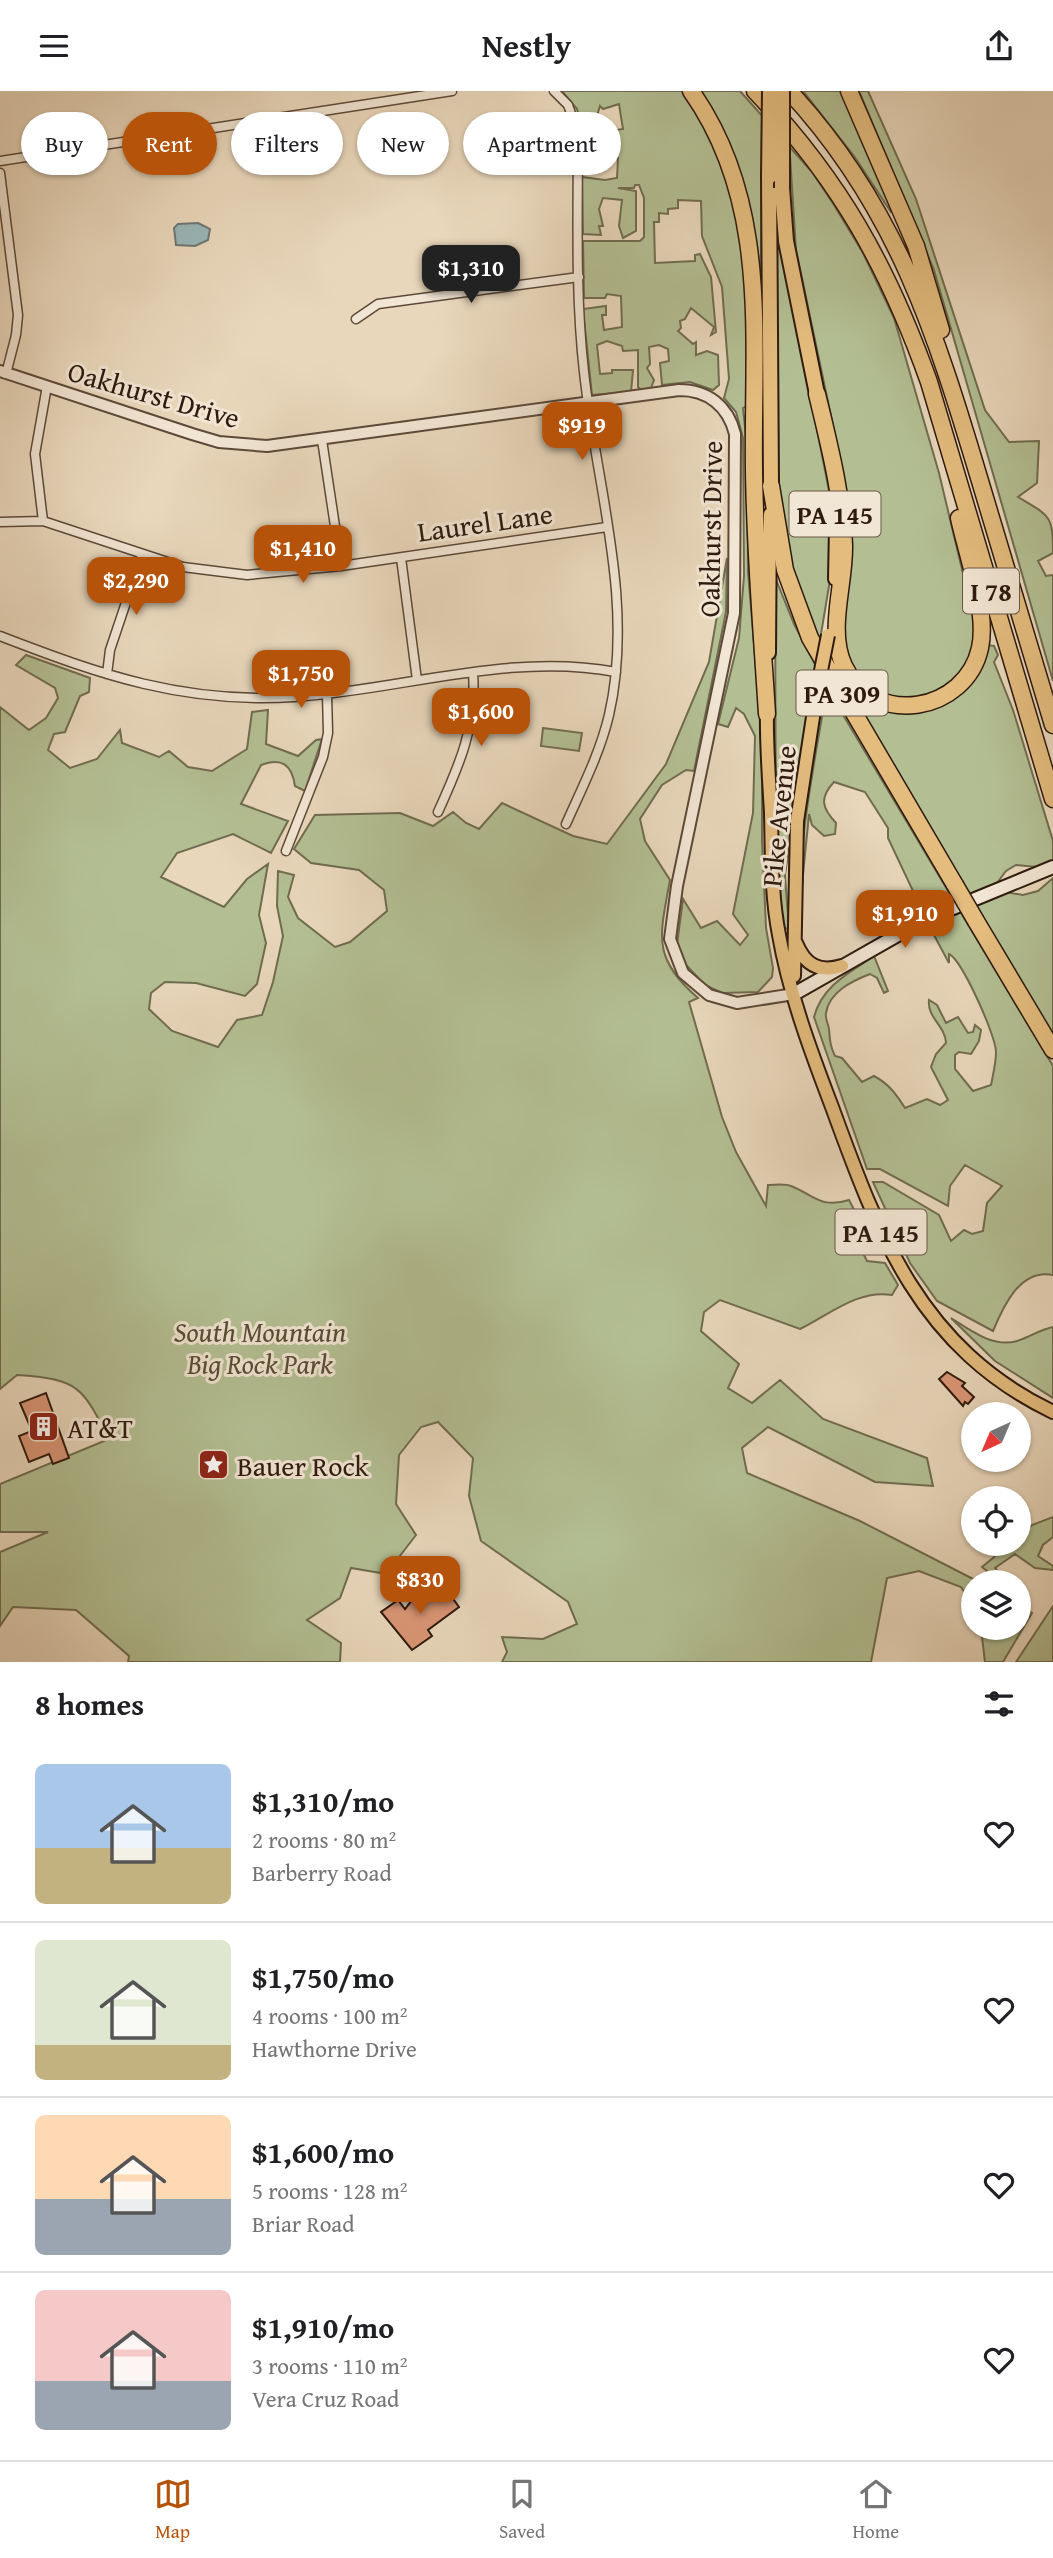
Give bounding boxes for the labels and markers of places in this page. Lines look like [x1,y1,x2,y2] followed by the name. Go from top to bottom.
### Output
[414,245,528,305] pin: $1,310
[541,403,623,462] pin: $919
[246,525,360,585] pin: $1,410
[79,557,193,617] pin: $2,290
[244,651,358,710] pin: $1,750
[424,689,538,748] pin: $1,600
[848,891,962,950] pin: $1,910
[67,1407,133,1448] place label: AT&T
[27,1410,61,1444] building icon: AT&T
[237,1445,369,1486] place label: Bauer Rock
[197,1448,231,1482] place icon: Bauer Rock
[379,1557,461,1616] pin: $830

